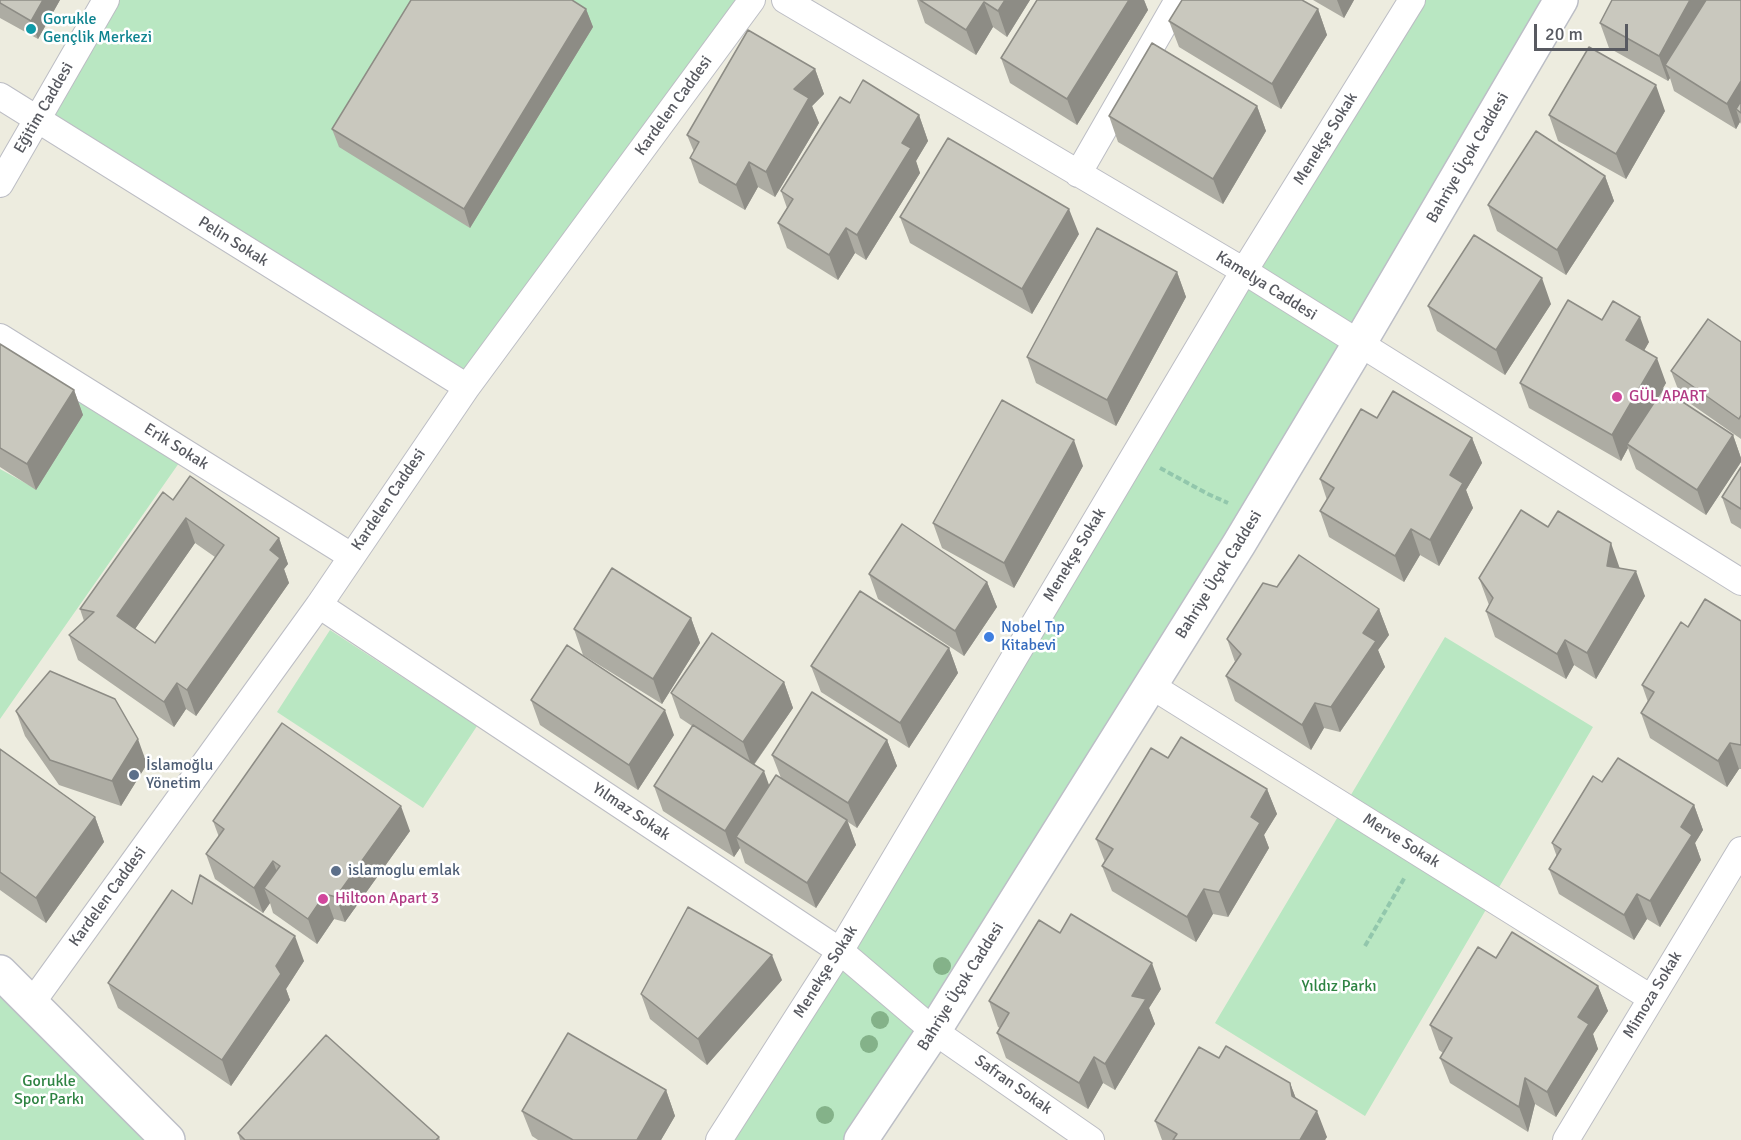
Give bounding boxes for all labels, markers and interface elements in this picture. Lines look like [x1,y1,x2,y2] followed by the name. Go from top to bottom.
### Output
[43,10,152,48] place label: Gorukle Gençlik Merkezi
[1537,12,1632,50] scale bar
[24,22,38,36] marker: Gorukle Gençlik Merkezi
[1545,23,1583,45] text: 20 m
[631,52,717,160] street label: Kardelen Caddesi
[10,59,78,157] street label: Eğitim Caddesi
[1290,89,1362,189] street label: Menekşe Sokak
[1423,89,1513,227] street label: Bahriye Üçok Caddesi
[194,213,272,271] street label: Pelin Sokak
[1212,247,1320,325] street label: Kamelya Caddesi
[1629,387,1707,407] place label: GÜL APART
[1610,390,1624,404] marker: GÜL APART
[140,420,212,474] street label: Erik Sokak
[348,445,430,555] street label: Kardelen Caddesi
[1040,505,1110,605] street label: Menekşe Sokak
[1172,507,1266,643] street label: Bahriye Üçok Caddesi
[1001,618,1065,656] place label: Nobel Tıp Kitabevi
[982,630,996,644] marker: Nobel Tıp Kitabevi
[146,756,213,794] place label: İslamoğlu Yönetim
[127,768,141,782] marker: İslamoğlu Yönetim
[588,779,674,845] street label: Yılmaz Sokak
[1359,810,1443,872] street label: Merve Sokak
[65,843,151,951] street label: Kardelen Caddesi
[348,861,460,881] place label: islamoglu emlak
[329,864,343,878] marker: islamoglu emlak
[335,889,439,909] place label: Hiltoon Apart 3
[316,892,330,906] marker: Hiltoon Apart 3
[914,919,1008,1055] street label: Bahriye Üçok Caddesi
[790,922,862,1022] street label: Menekşe Sokak
[1619,948,1687,1042] street label: Mimoza Sokak
[1301,977,1377,997] park label: Yıldız Parkı
[971,1051,1055,1119] street label: Safran Sokak
[14,1072,84,1110] park label: Gorukle Spor Parkı

